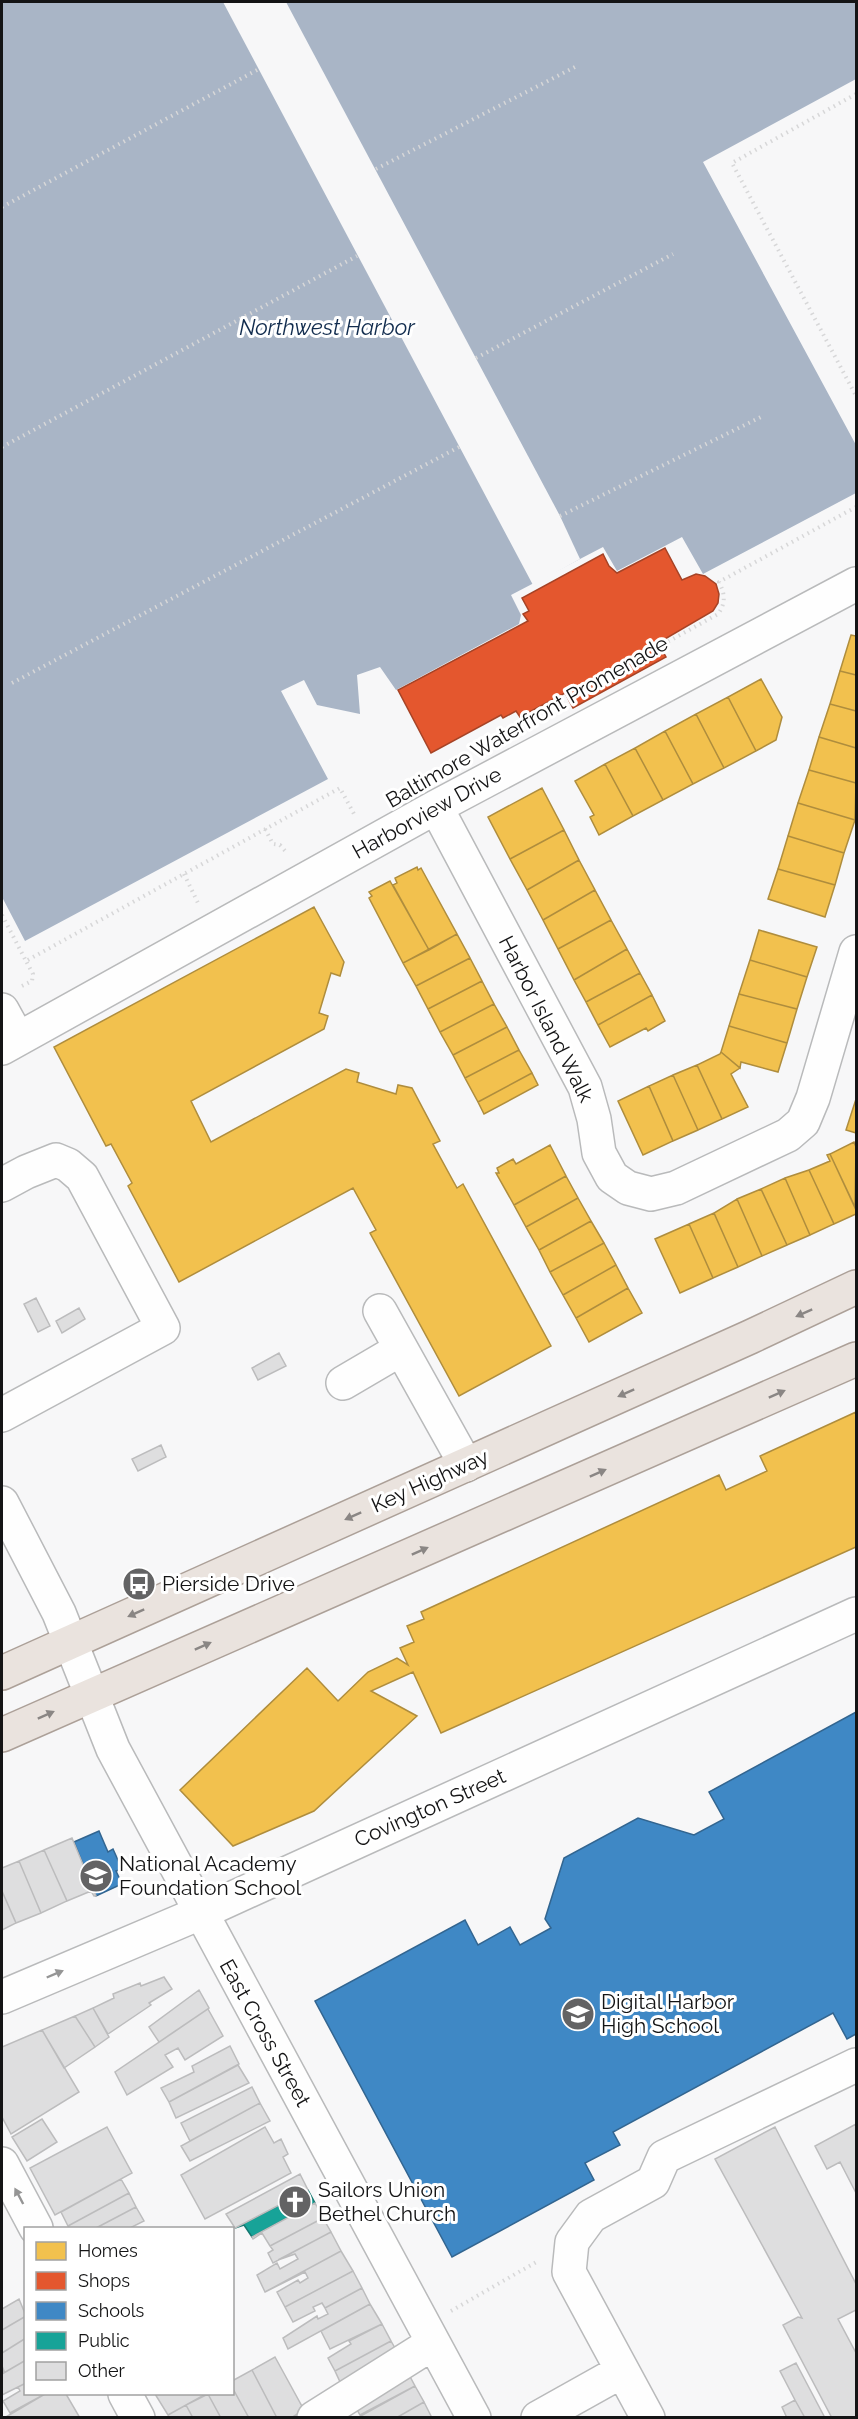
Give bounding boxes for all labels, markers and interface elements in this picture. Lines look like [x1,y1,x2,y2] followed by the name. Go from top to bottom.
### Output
[239,314,416,340] water label: Northwest Harbor
[381,630,672,813] street label: Baltimore Waterfront Promenade
[348,761,506,864] street label: Harborview Drive
[494,931,599,1106] street label: Harbor Island Walk
[795,1308,813,1318] one-way arrow
[617,1388,635,1398] one-way arrow
[768,1389,786,1399] one-way arrow
[367,1444,492,1517] street label: Key Highway
[590,1468,607,1477] one-way arrow
[343,1511,361,1521] one-way arrow
[411,1546,429,1556] one-way arrow
[121,1566,157,1602] bus stop icon: Pierside Drive
[162,1571,295,1596] place label: Pierside Drive
[128,1608,145,1617] one-way arrow
[194,1642,211,1651] one-way arrow
[38,1710,56,1720] one-way arrow
[350,1763,509,1852] street label: Covington Street
[119,1851,302,1900] place label: National Academy Foundation School
[78,1858,114,1894] school or university icon: National Academy Foundation School
[215,1955,316,2111] street label: East Cross Street
[47,1969,65,1979] one-way arrow
[601,1989,735,2038] place label: Digital Harbor High School
[560,1996,596,2032] school or university icon: Digital Harbor High School
[318,2177,456,2226] place label: Sailors Union Bethel Church
[277,2184,313,2220] church icon: Sailors Union Bethel Church
[14,2187,24,2204] one-way arrow
[24,2227,234,2395] legend
[78,2240,138,2261] text: Homes
[78,2270,130,2291] text: Shops
[78,2300,145,2321] text: Schools
[78,2330,130,2351] text: Public
[78,2360,126,2381] text: Other

